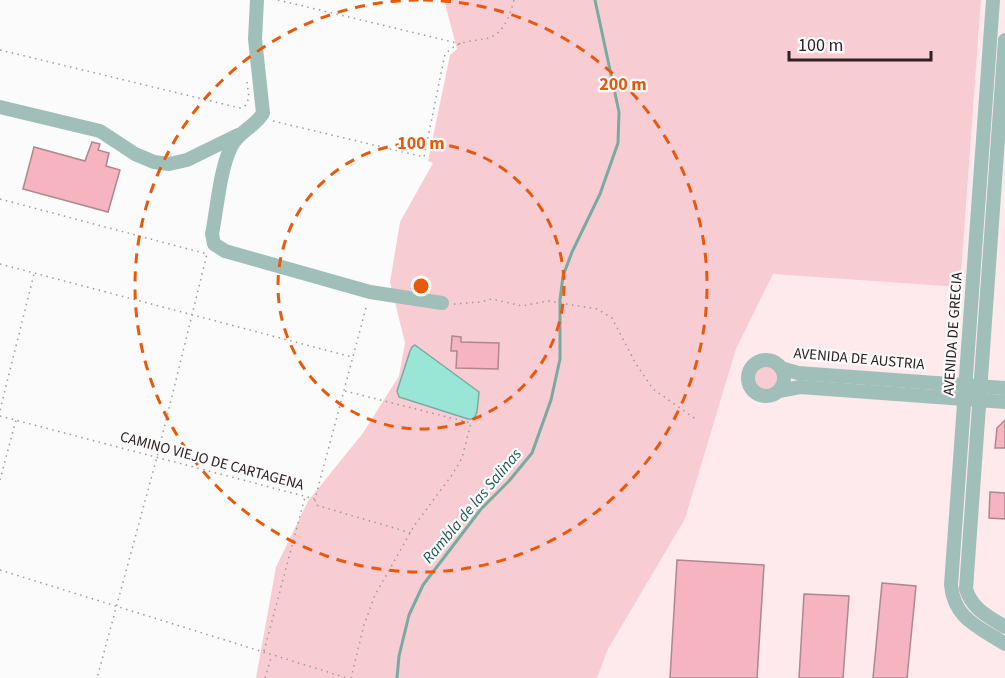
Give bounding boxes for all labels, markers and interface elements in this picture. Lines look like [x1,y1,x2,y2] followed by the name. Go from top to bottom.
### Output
[789,24,932,62] scale bar
[798,33,843,58] text: 100 m
[599,72,647,97] text: 200 m
[397,131,445,156] text: 100 m
[938,271,968,397] street label: AVENIDA DE GRECIA
[411,276,431,296] centre of rings
[793,343,926,375] street label: AVENIDA DE AUSTRIA
[118,426,307,496] street label: CAMINO VIEJO DE CARTAGENA
[417,443,527,568] water label: Rambla de las Salinas

